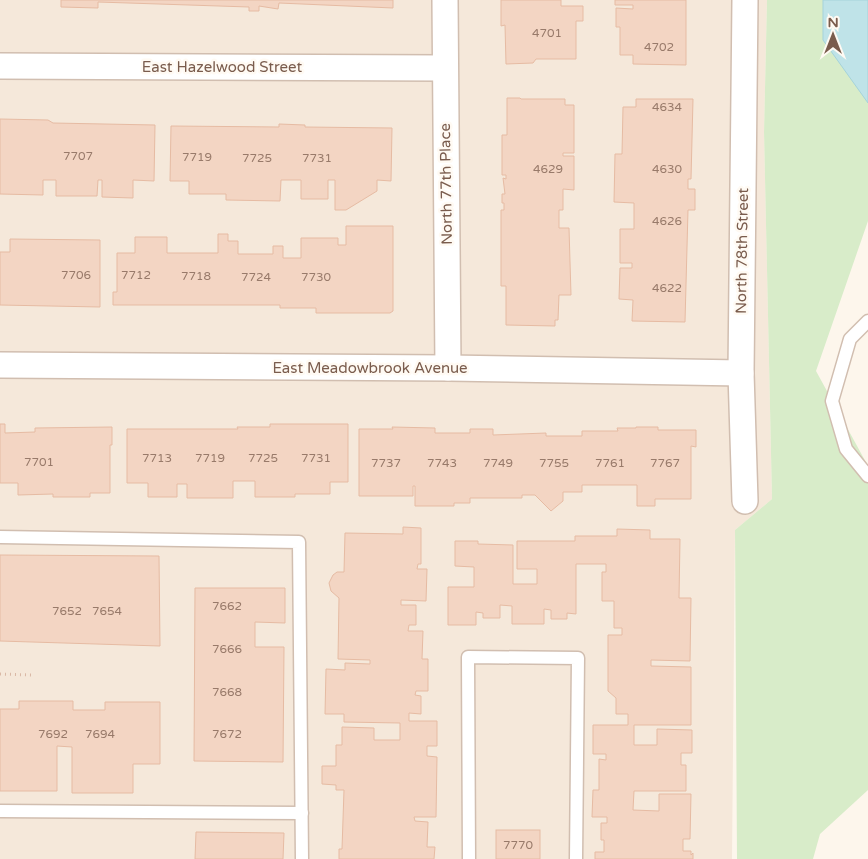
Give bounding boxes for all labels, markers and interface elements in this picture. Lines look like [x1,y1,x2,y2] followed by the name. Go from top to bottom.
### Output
[808,10,858,60] north arrow
[827,14,839,31] text: N
[532,26,562,40] house number: 4701
[644,40,674,54] house number: 4702
[142,58,302,76] street label: East Hazelwood Street
[652,100,683,114] house number: 4634
[436,123,456,245] street label: North 77th Place
[63,149,93,163] house number: 7707
[182,150,212,164] house number: 7719
[242,151,272,165] house number: 7725
[302,151,332,165] house number: 7731
[533,162,563,176] house number: 4629
[652,162,683,176] house number: 4630
[732,188,752,314] street label: North 78th Street
[652,214,682,228] house number: 4626
[61,268,91,282] house number: 7706
[121,268,151,282] house number: 7712
[181,269,211,283] house number: 7718
[241,270,272,284] house number: 7724
[301,270,332,284] house number: 7730
[652,281,682,295] house number: 4622
[272,359,468,377] street label: East Meadowbrook Avenue
[142,451,172,465] house number: 7713
[195,451,225,465] house number: 7719
[248,451,278,465] house number: 7725
[301,451,331,465] house number: 7731
[24,455,54,469] house number: 7701
[371,456,401,470] house number: 7737
[427,456,457,470] house number: 7743
[483,456,513,470] house number: 7749
[539,456,569,470] house number: 7755
[595,456,625,470] house number: 7761
[650,456,680,470] house number: 7767
[212,599,242,613] house number: 7662
[52,604,82,618] house number: 7652
[92,604,123,618] house number: 7654
[212,642,242,656] house number: 7666
[212,685,242,699] house number: 7668
[38,727,68,741] house number: 7692
[85,727,116,741] house number: 7694
[212,727,242,741] house number: 7672
[503,838,534,852] house number: 7770

